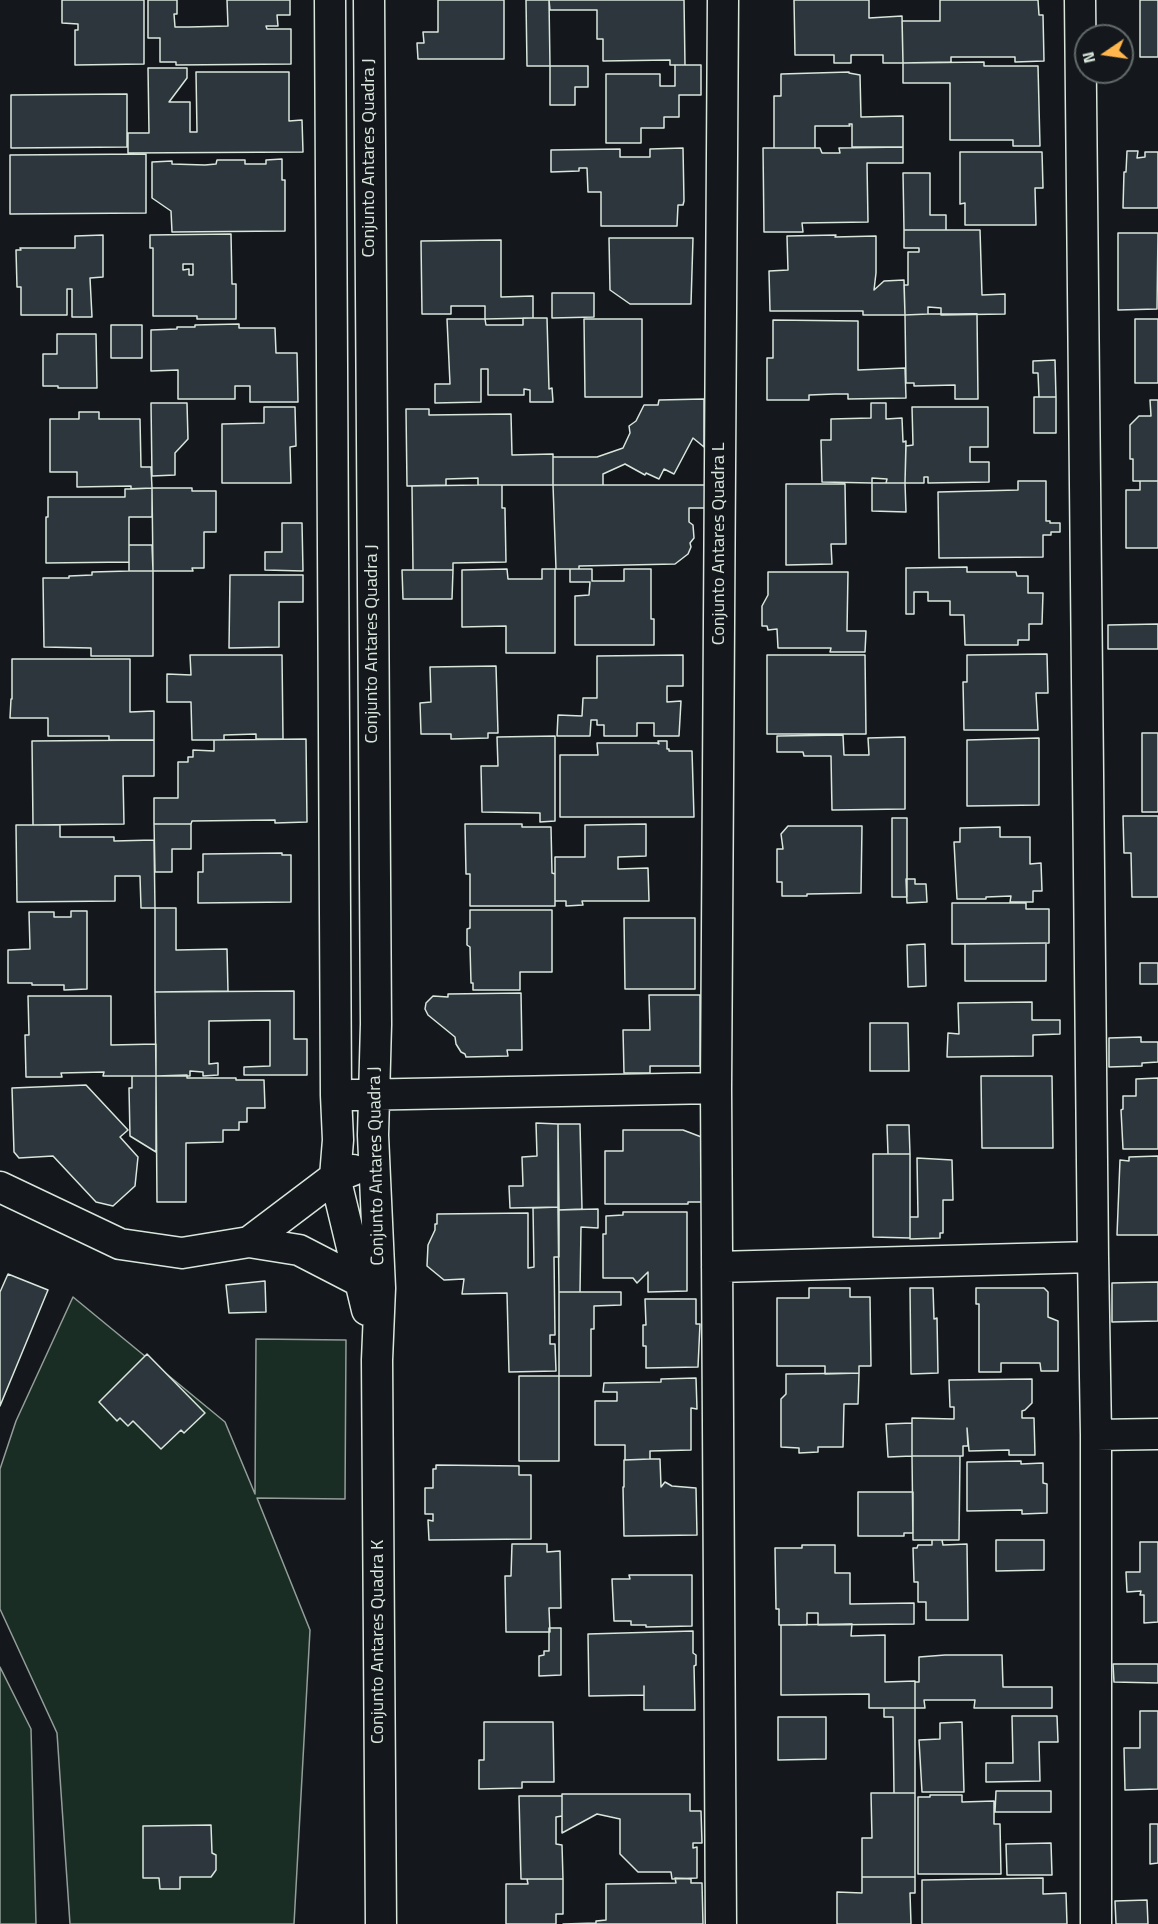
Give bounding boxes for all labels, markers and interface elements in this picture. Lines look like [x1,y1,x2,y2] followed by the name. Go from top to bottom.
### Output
[1074,24,1134,84] north arrow
[1075,49,1101,66] text: N
[359,58,381,258] street label: Conjunto Antares Quadra J
[709,443,731,645] street label: Conjunto Antares Quadra L
[362,544,384,744] street label: Conjunto Antares Quadra J
[364,1066,390,1266] street label: Conjunto Antares Quadra J
[368,1540,390,1744] street label: Conjunto Antares Quadra K

